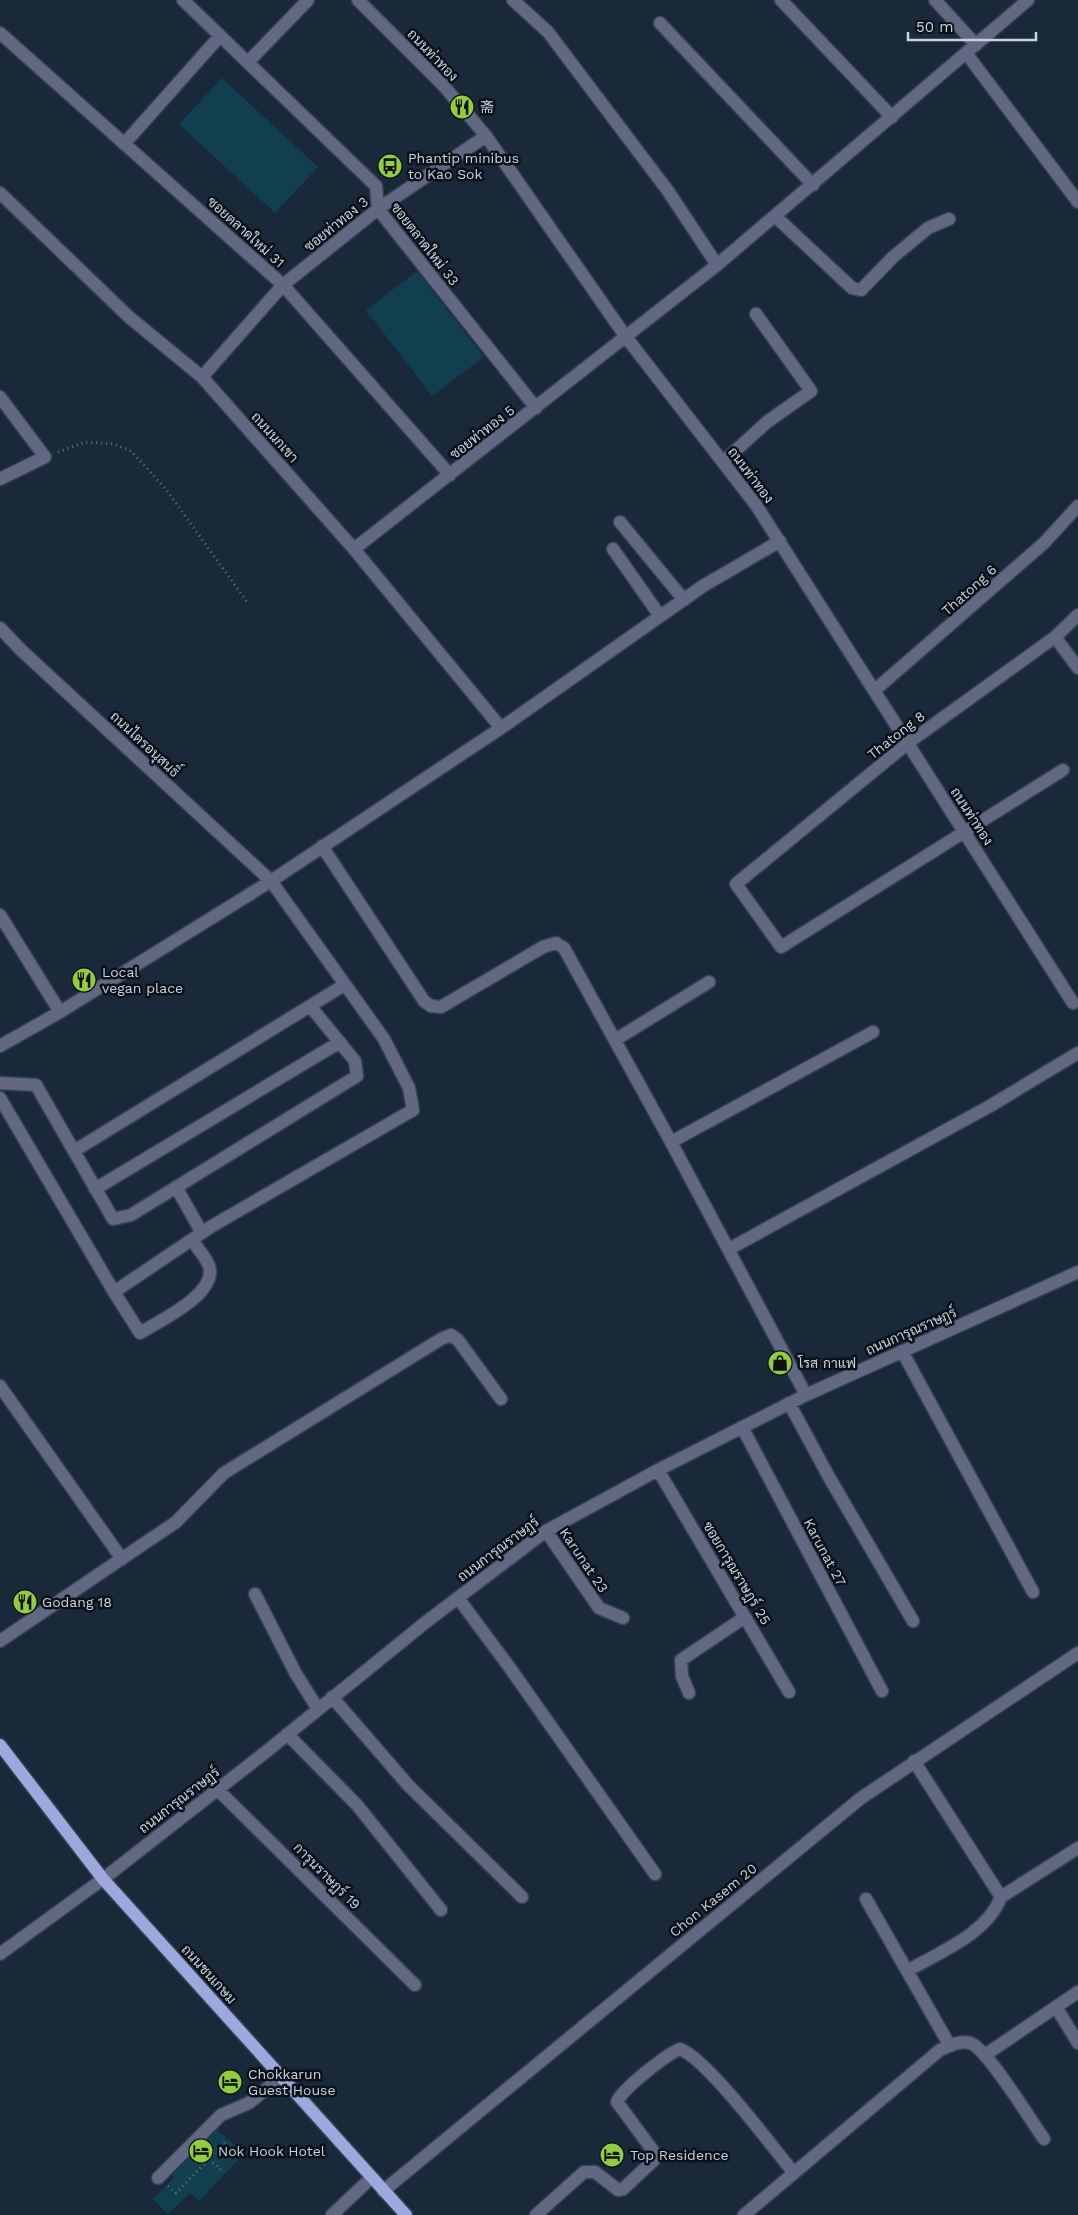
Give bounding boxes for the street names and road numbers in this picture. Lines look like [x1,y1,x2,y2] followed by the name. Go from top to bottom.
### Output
[404,26,462,84] street label: ถนนท่าทอง
[204,193,288,271] street label: ซอยตลาดใหม่ 31
[301,193,371,255] street label: ซอยท่าทอง 3
[388,200,462,288] street label: ซอยตลาดใหม่ 33
[447,402,517,462] street label: ซอยท่าทอง 5
[248,408,302,466] street label: ถนนนกเขา
[725,444,777,506] street label: ถนนท่าทอง
[938,561,1000,619] street label: Thatong 6
[106,705,186,782] street label: ถนนไตรอนุสนธิ์
[864,708,928,762] street label: Thatong 8
[947,784,997,848] street label: ถนนท่าทอง
[863,1303,960,1360] street label: ถนนการุณราษฏร์
[454,1512,543,1586] street label: ถนนการุณราษฏร์
[801,1516,849,1589] street label: Karunat 27
[698,1518,775,1629] street label: ซอยการุณราษฎร์ 25
[557,1525,611,1595] street label: Karunat 23
[135,1763,224,1838] street label: ถนนการุณราษฏร์
[289,1839,364,1914] street label: การุนราษฏร์ 19
[666,1860,760,1940] street label: Chon Kasem 20
[178,1941,240,2007] street label: ถนนชนเกษม

